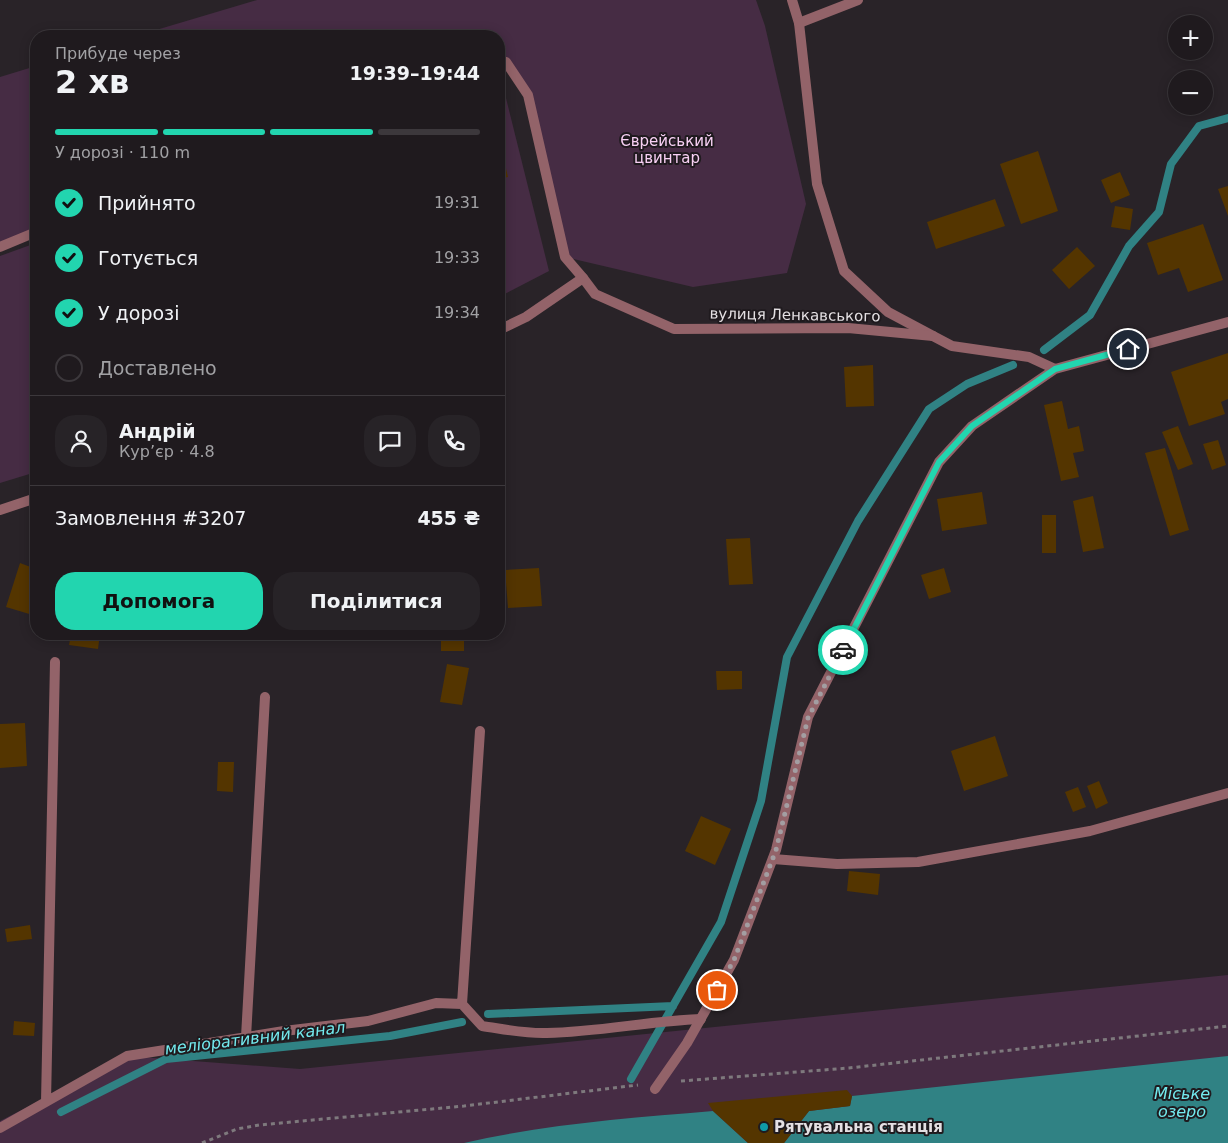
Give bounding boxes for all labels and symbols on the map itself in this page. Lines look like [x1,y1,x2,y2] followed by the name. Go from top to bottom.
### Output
[620,132,714,167] park label: Єврейський цвинтар
[709,305,881,325] street label: вулиця Ленкавського
[1107,328,1149,370] pin
[818,625,868,675] courier
[696,969,738,1011] pin
[164,1017,346,1059] water label: меліоративний канал
[1154,1084,1210,1121] water label: Міське озеро
[774,1118,943,1136] place label: Рятувальна станція
[758,1121,770,1133] marker: Рятувальна станція

